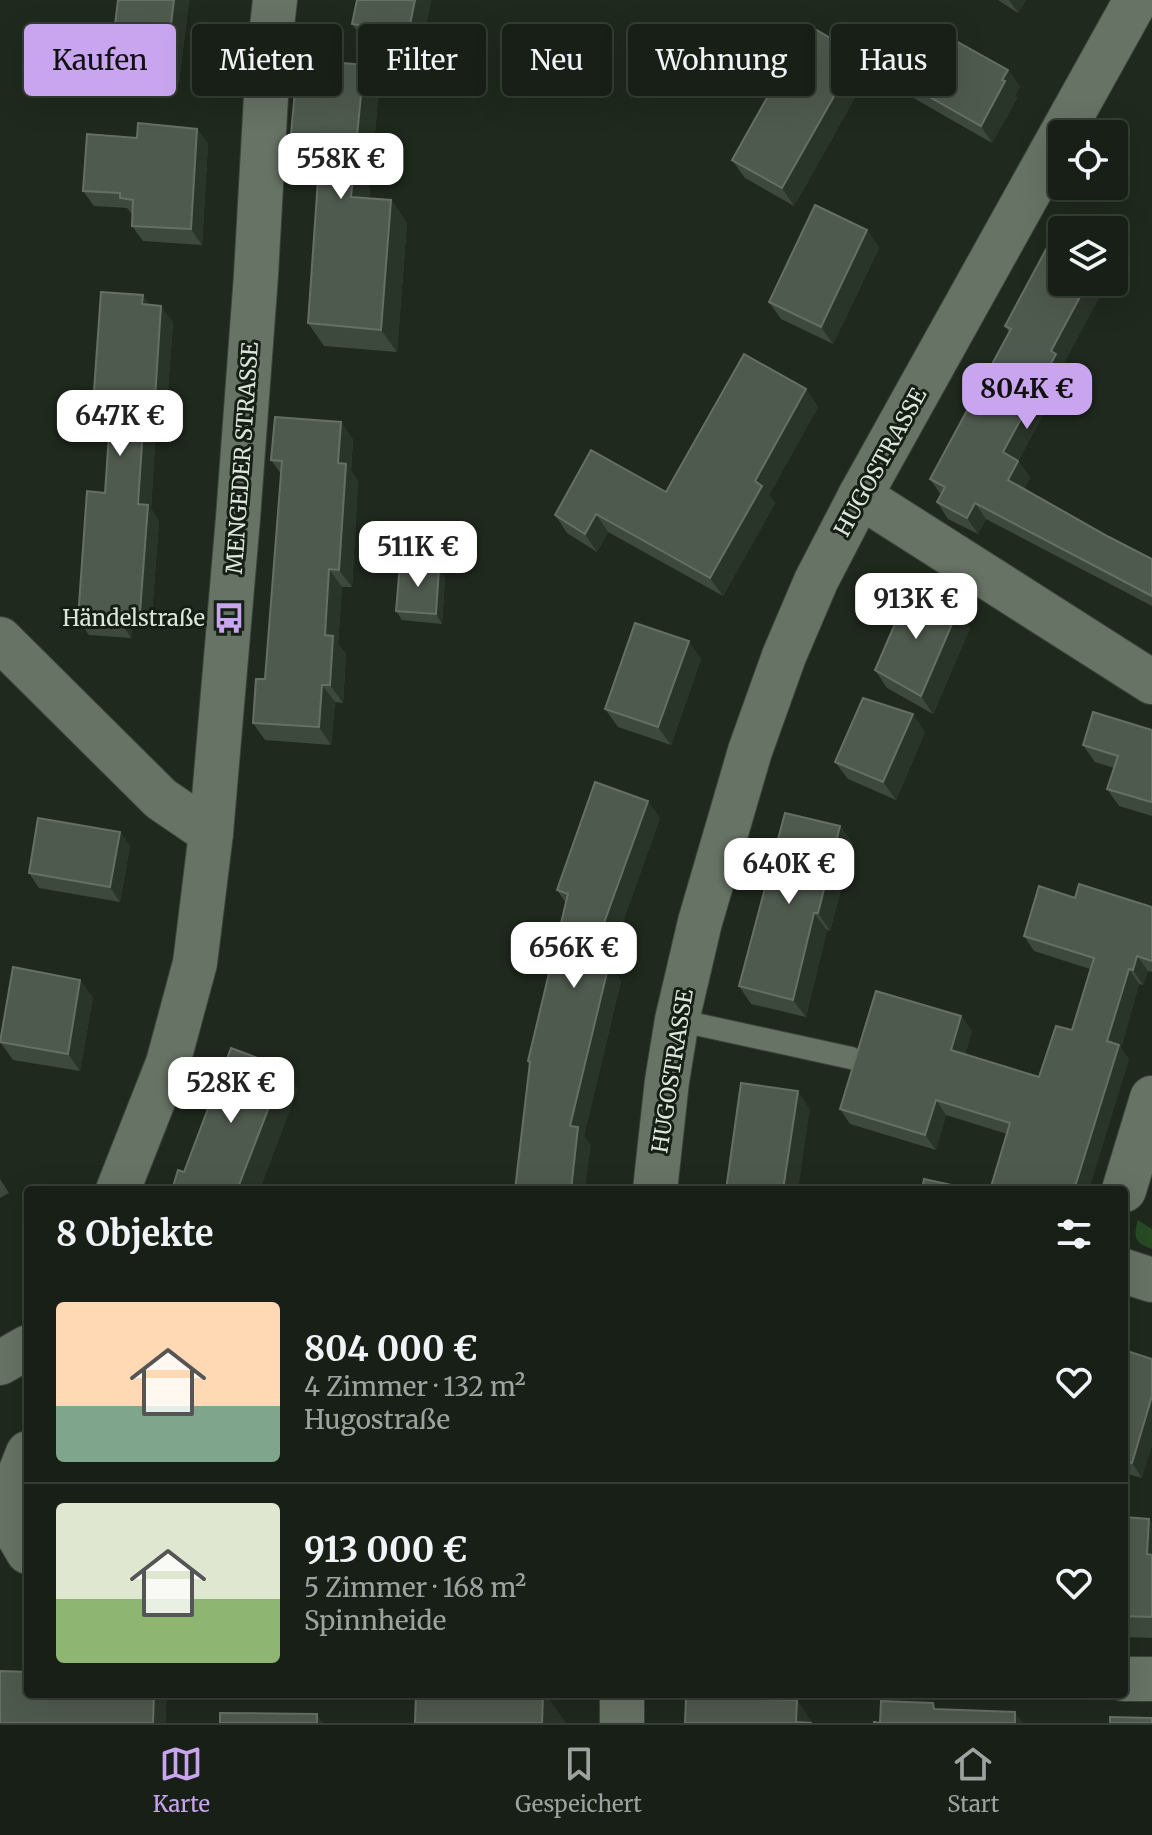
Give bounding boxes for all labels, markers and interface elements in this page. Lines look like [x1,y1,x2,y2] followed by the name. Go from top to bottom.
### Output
[24,24,176,96] chip: Kaufen
[192,24,342,96] chip: Mieten
[358,24,486,96] chip: Filter
[502,24,612,96] chip: Neu
[628,24,815,96] chip: Wohnung
[831,24,956,96] chip: Haus
[1048,120,1128,296] map controls
[1048,120,1128,200] button: locate
[276,133,406,201] pin: 558K €
[296,142,386,175] text: 558K €
[1048,216,1128,296] button: layers
[220,341,264,575] street label: MENGEDER STRASSE
[962,363,1092,431] pin: 804K €
[980,372,1074,405] text: 804K €
[828,383,932,541] street label: HUGOSTRASSE
[55,390,185,458] pin: 647K €
[75,399,165,432] text: 647K €
[353,521,483,589] pin: 511K €
[377,530,459,563] text: 511K €
[851,573,981,641] pin: 913K €
[873,582,959,615] text: 913K €
[212,601,246,635] bus stop icon: Händelstraße
[62,604,205,632] place label: Händelstraße
[724,838,854,906] pin: 640K €
[742,847,836,880] text: 640K €
[509,922,639,990] pin: 656K €
[529,931,619,964] text: 656K €
[645,987,699,1155] street label: HUGOSTRASSE
[166,1057,296,1125] pin: 528K €
[186,1066,276,1099] text: 528K €
[1052,1212,1096,1256] icon: filters
[56,1213,213,1255] text: 8 Objekte
[304,1328,478,1370] text: 804 000 €
[120,1334,216,1430] icon: home
[1052,1360,1096,1404] icon: heart
[304,1370,526,1403] text: 4 Zimmer · 132 m²
[304,1403,450,1436] text: Hugostraße
[304,1529,468,1571] text: 913 000 €
[120,1535,216,1631] icon: home
[1052,1561,1096,1605] icon: heart
[304,1571,526,1604] text: 5 Zimmer · 168 m²
[304,1604,446,1637] text: Spinnheide
[153,1742,210,1818] tab: Karte
[515,1742,642,1818] tab: Gespeichert
[947,1742,999,1818] tab: Start

